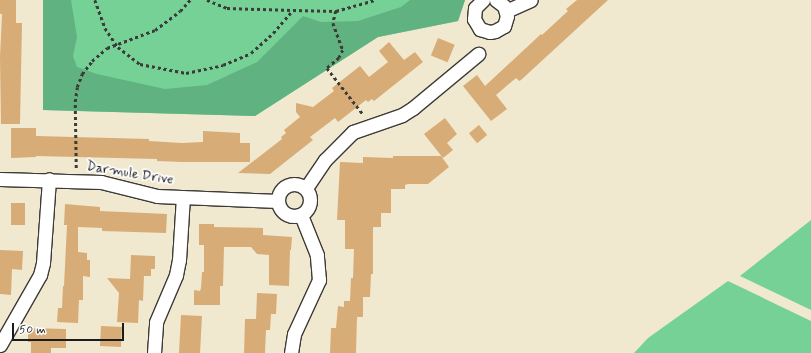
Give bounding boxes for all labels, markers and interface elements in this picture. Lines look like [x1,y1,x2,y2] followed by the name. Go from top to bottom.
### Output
[86,158,174,188] street label: Darmule Drive
[14,315,126,341] scale bar
[19,322,46,338] text: 50 m

